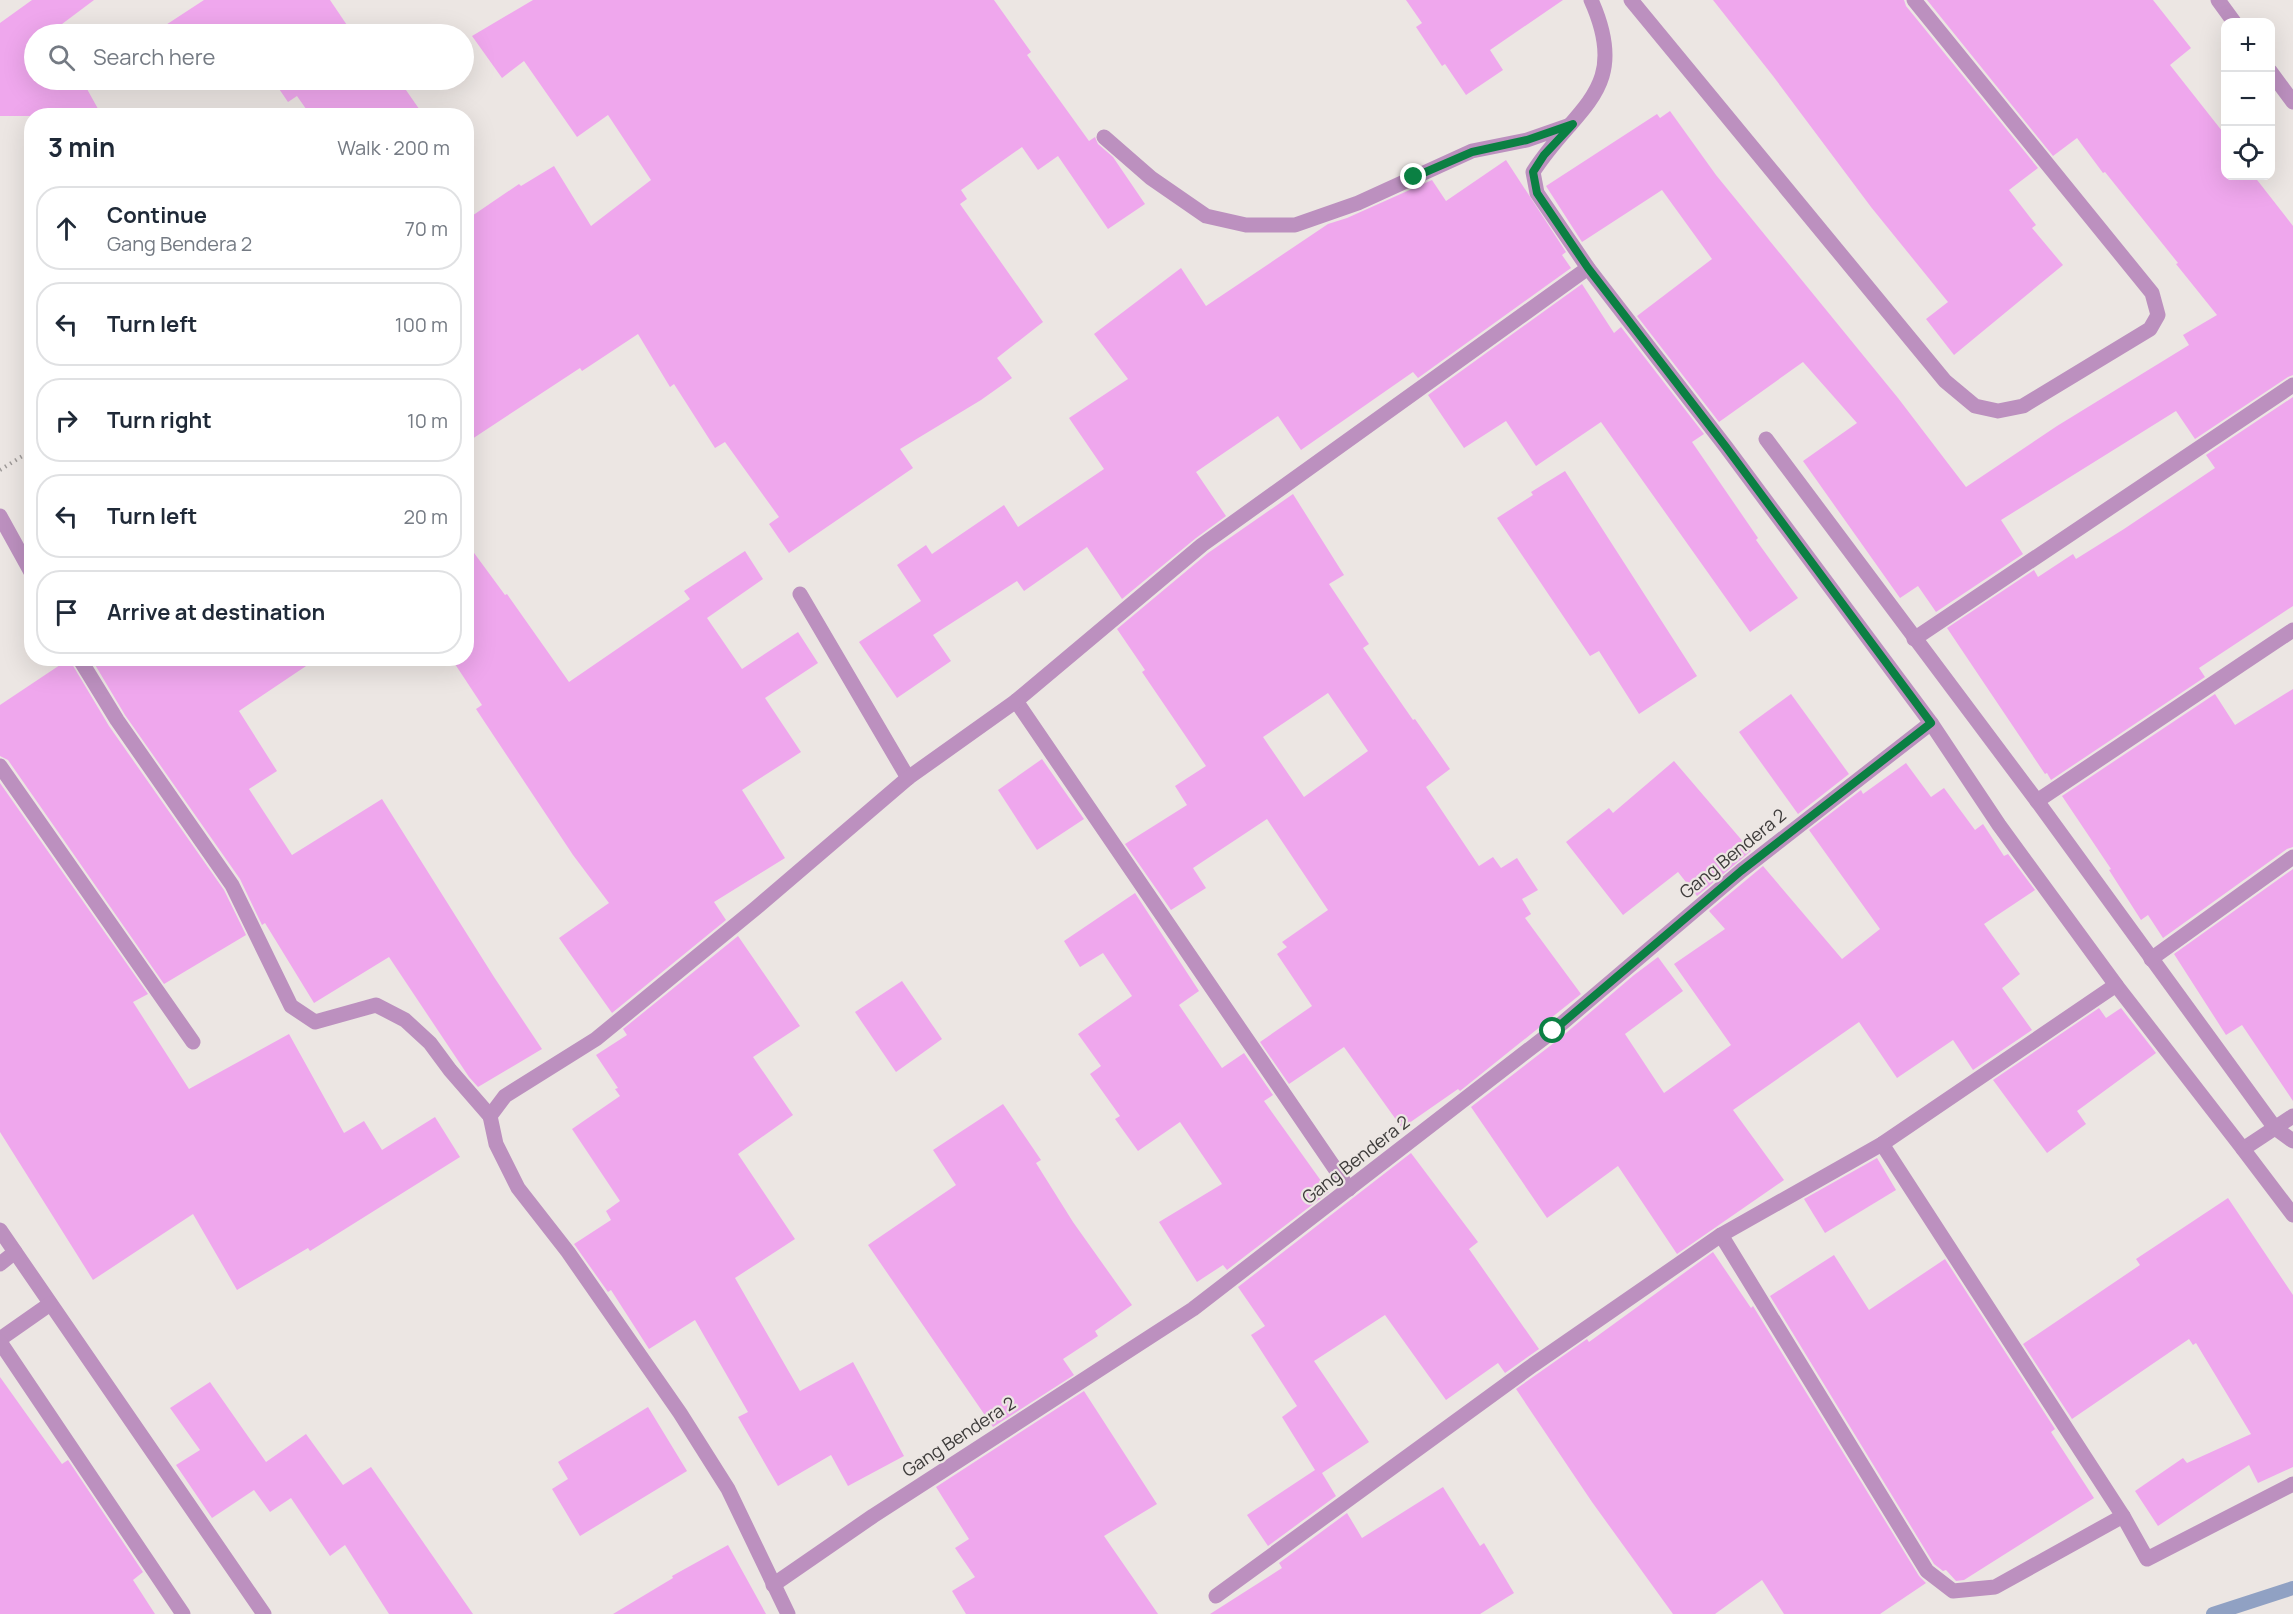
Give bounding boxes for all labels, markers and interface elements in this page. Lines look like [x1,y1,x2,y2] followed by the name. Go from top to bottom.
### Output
[2221,18,2275,180] map controls
[2221,18,2275,72] button: +
[24,24,474,90] search box
[45,41,78,74] icon: search
[93,42,215,72] text: Search here
[2221,72,2275,126] button: −
[2221,126,2275,180] button: locate
[48,129,115,165] text: 3 min
[337,134,450,161] text: Walk · 200 m
[1400,163,1426,189] route end
[107,200,207,230] text: Continue
[50,212,83,245] icon: ahead
[405,215,448,242] text: 70 m
[107,230,252,257] text: Gang Bendera 2
[50,308,83,341] icon: left
[107,309,197,339] text: Turn left
[395,311,448,338] text: 100 m
[50,404,83,437] icon: right
[107,405,212,435] text: Turn right
[407,407,448,434] text: 10 m
[50,500,83,533] icon: left
[107,501,197,531] text: Turn left
[403,503,448,530] text: 20 m
[50,596,83,629] icon: arrive
[107,597,325,627] text: Arrive at destination
[1674,803,1791,904] street label: Gang Bendera 2
[1539,1017,1565,1043] route start
[1296,1110,1414,1209] street label: Gang Bendera 2
[897,1390,1020,1482] street label: Gang Bendera 2

